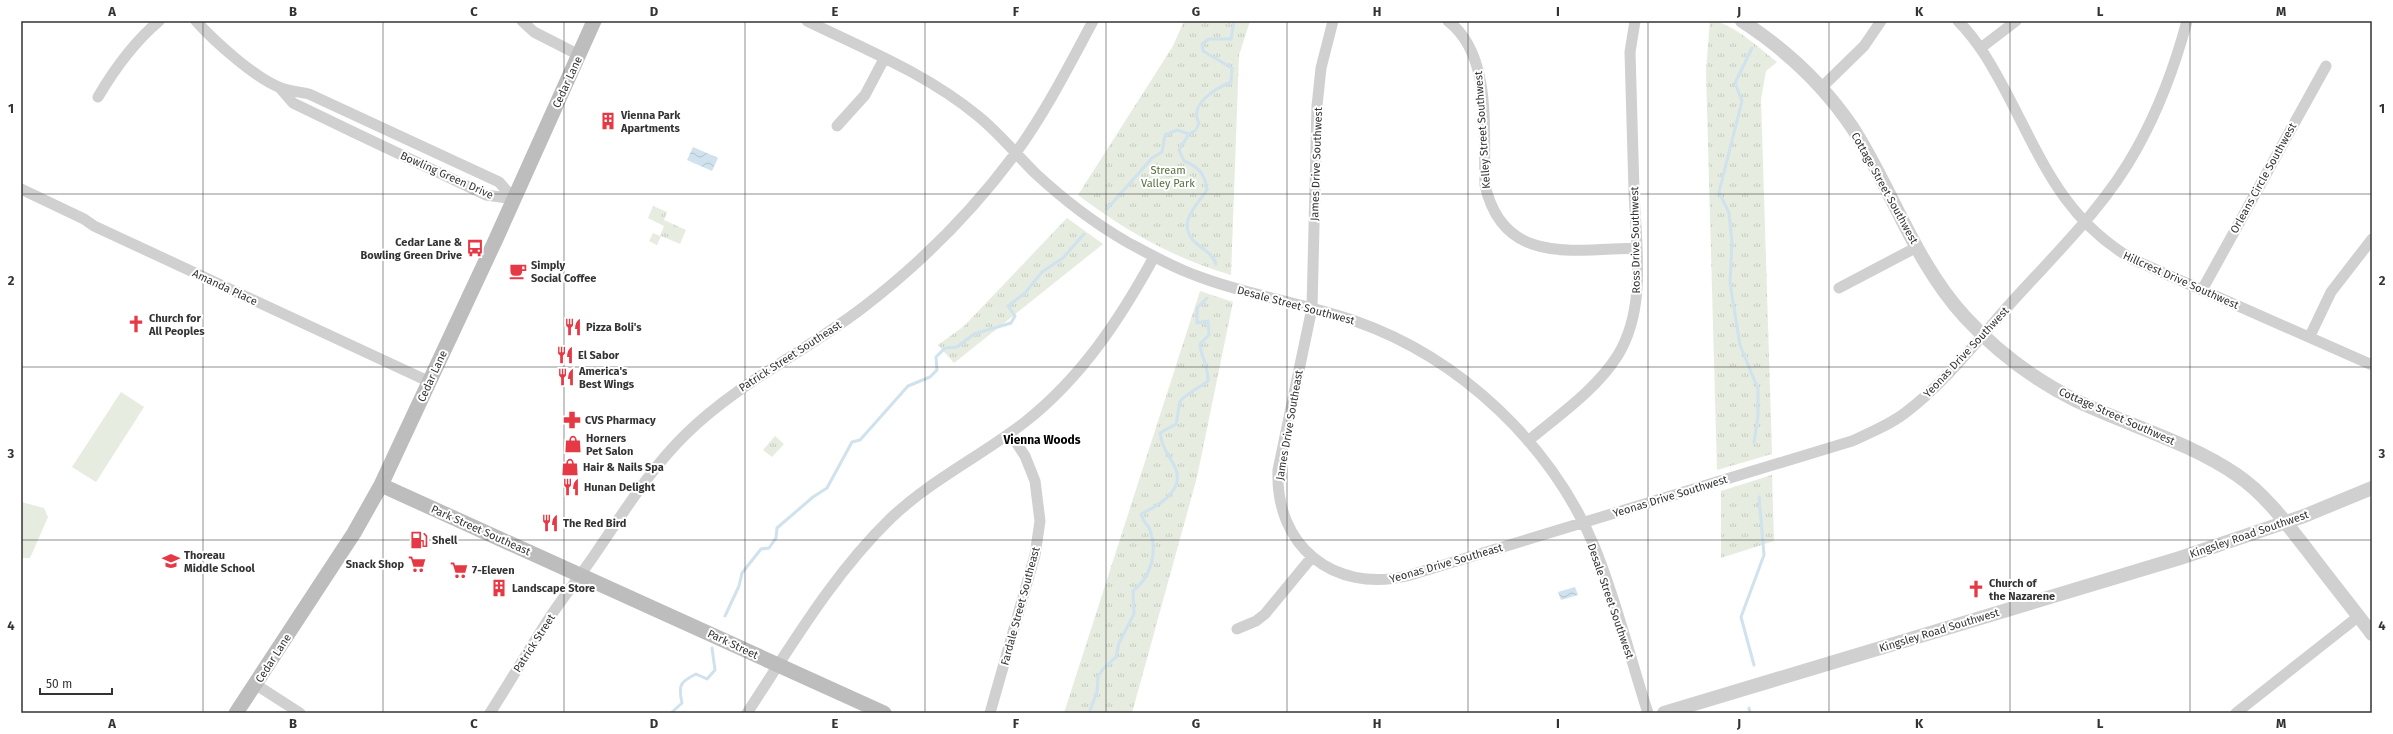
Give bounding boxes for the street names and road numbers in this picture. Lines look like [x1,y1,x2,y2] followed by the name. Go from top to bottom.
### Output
[550,54,585,110] street label: Cedar Lane
[1472,71,1493,189] street label: Kelley Street Southwest
[1308,107,1325,221] street label: James Drive Southwest
[2228,121,2299,236] street label: Orleans Circle Southwest
[1848,130,1921,246] street label: Cottage Street Southwest
[398,149,495,202] street label: Bowling Green Drive
[1628,186,1643,294] street label: Ross Drive Southwest
[2121,249,2241,312] street label: Hillcrest Drive Southwest
[190,267,259,308] street label: Amanda Place
[1236,284,1356,327] street label: Desale Street Southwest
[1921,304,2012,400] street label: Yeonas Drive Southwest
[737,318,844,394] street label: Patrick Street Southeast
[415,348,450,404] street label: Cedar Lane
[1273,369,1306,481] street label: James Drive Southeast
[2057,385,2177,448] street label: Cottage Street Southwest
[1611,473,1729,520] street label: Yeonas Drive Southwest
[429,503,533,558] street label: Park Street Southeast
[2188,508,2310,561] street label: Kingsley Road Southwest
[1388,541,1504,586] street label: Yeonas Drive Southeast
[1585,542,1636,661] street label: Desale Street Southwest
[998,545,1043,667] street label: Fardale Street Southeast
[1878,606,2001,655] street label: Kingsley Road Southwest
[511,612,558,675] street label: Patrick Street
[705,627,760,662] street label: Park Street
[253,631,294,685] street label: Cedar Lane

